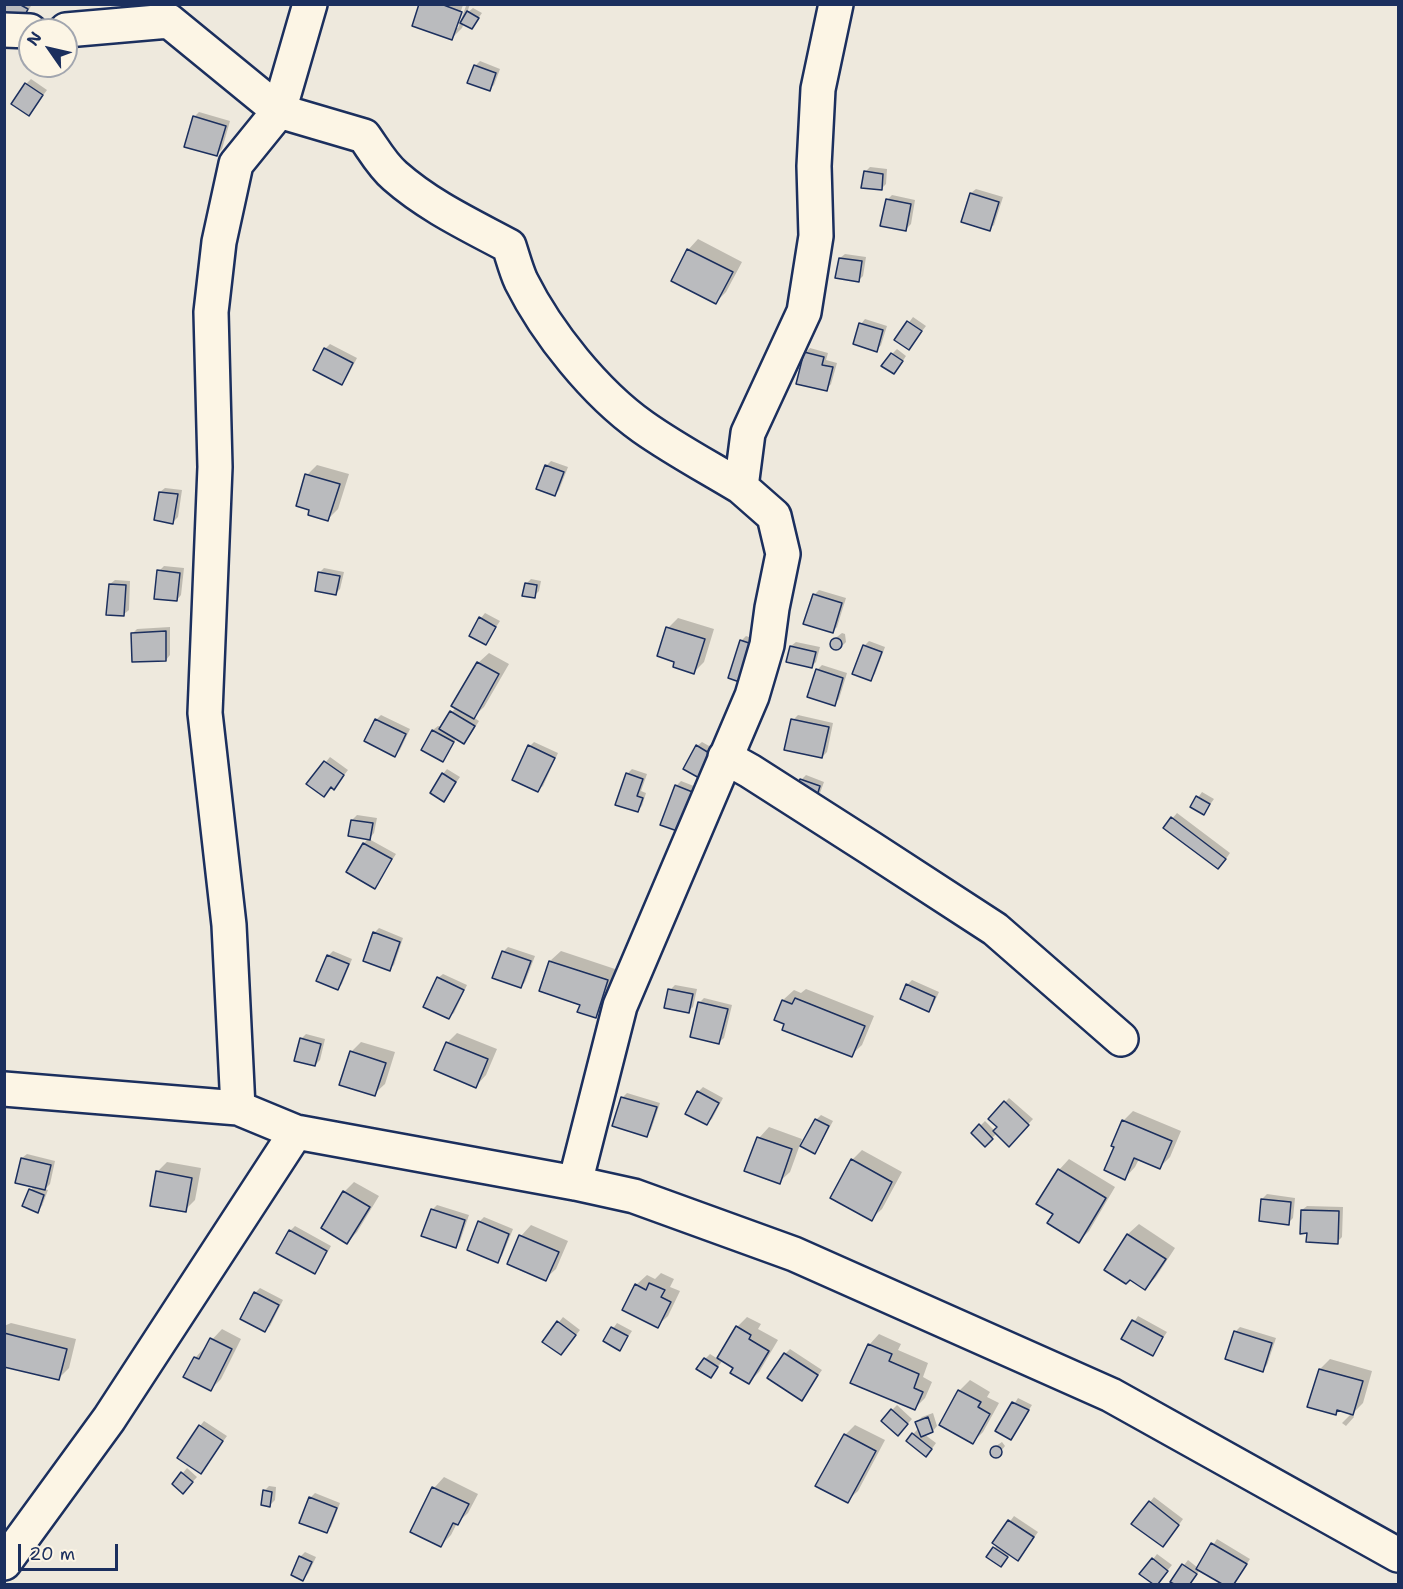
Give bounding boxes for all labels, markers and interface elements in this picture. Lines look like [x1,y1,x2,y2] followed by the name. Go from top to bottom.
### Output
[18,18,78,78] north arrow
[22,28,47,50] text: N
[21,1532,122,1570] scale bar
[29,1542,75,1566] text: 20 m

